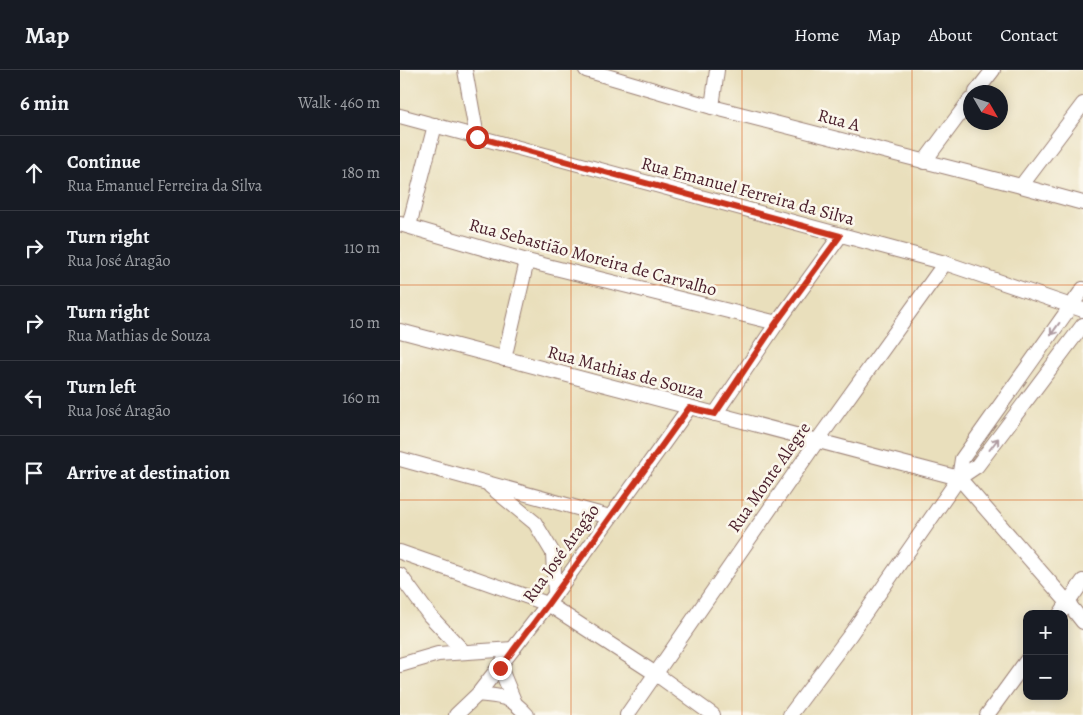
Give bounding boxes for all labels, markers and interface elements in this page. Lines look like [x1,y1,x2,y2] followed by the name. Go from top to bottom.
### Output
[25,19,69,51] text: Map
[794,23,839,47] text: Home
[867,23,900,47] text: Map
[928,23,972,47] text: About
[1000,23,1058,47] text: Contact
[963,85,1008,130] north arrow
[20,89,69,117] text: 6 min
[298,92,380,114] text: Walk · 460 m
[815,103,863,137] street label: Rua A
[466,126,489,149] route start
[67,149,141,175] text: Continue
[639,151,858,231] street label: Rua Emanuel Ferreira da Silva
[20,159,48,187] icon: ahead
[342,162,380,184] text: 180 m
[67,175,262,197] text: Rua Emanuel Ferreira da Silva
[466,212,720,302] street label: Rua Sebastião Moreira de Carvalho
[67,224,149,250] text: Turn right
[20,234,48,262] icon: right
[344,237,380,259] text: 110 m
[67,250,171,272] text: Rua José Aragão
[67,299,149,325] text: Turn right
[20,309,48,337] icon: right
[350,312,380,334] text: 10 m
[1050,322,1060,336] one-way arrow
[67,325,210,347] text: Rua Mathias de Souza
[545,340,708,405] street label: Rua Mathias de Souza
[67,374,136,400] text: Turn left
[20,384,48,412] icon: left
[342,387,380,409] text: 160 m
[67,400,171,422] text: Rua José Aragão
[722,417,816,537] street label: Rua Monte Alegre
[988,438,999,451] one-way arrow
[20,459,48,487] icon: arrive
[67,460,230,486] text: Arrive at destination
[517,499,605,607] street label: Rua José Aragão
[1023,610,1068,700] map controls
[1023,610,1068,655] button: +
[1023,655,1068,700] button: −
[489,657,512,680] route end

